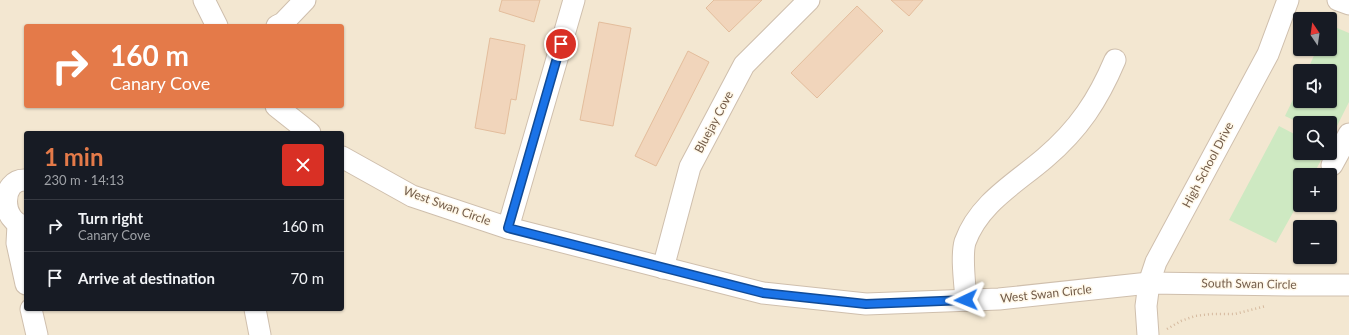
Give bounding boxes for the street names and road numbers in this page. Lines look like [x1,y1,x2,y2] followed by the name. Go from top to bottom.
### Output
[691,88,736,155] street label: Bluejay Cove
[1179,119,1236,210] street label: High School Drive
[401,183,493,228] street label: West Swan Circle
[1201,275,1297,292] street label: South Swan Circle
[999,281,1092,306] street label: West Swan Circle

